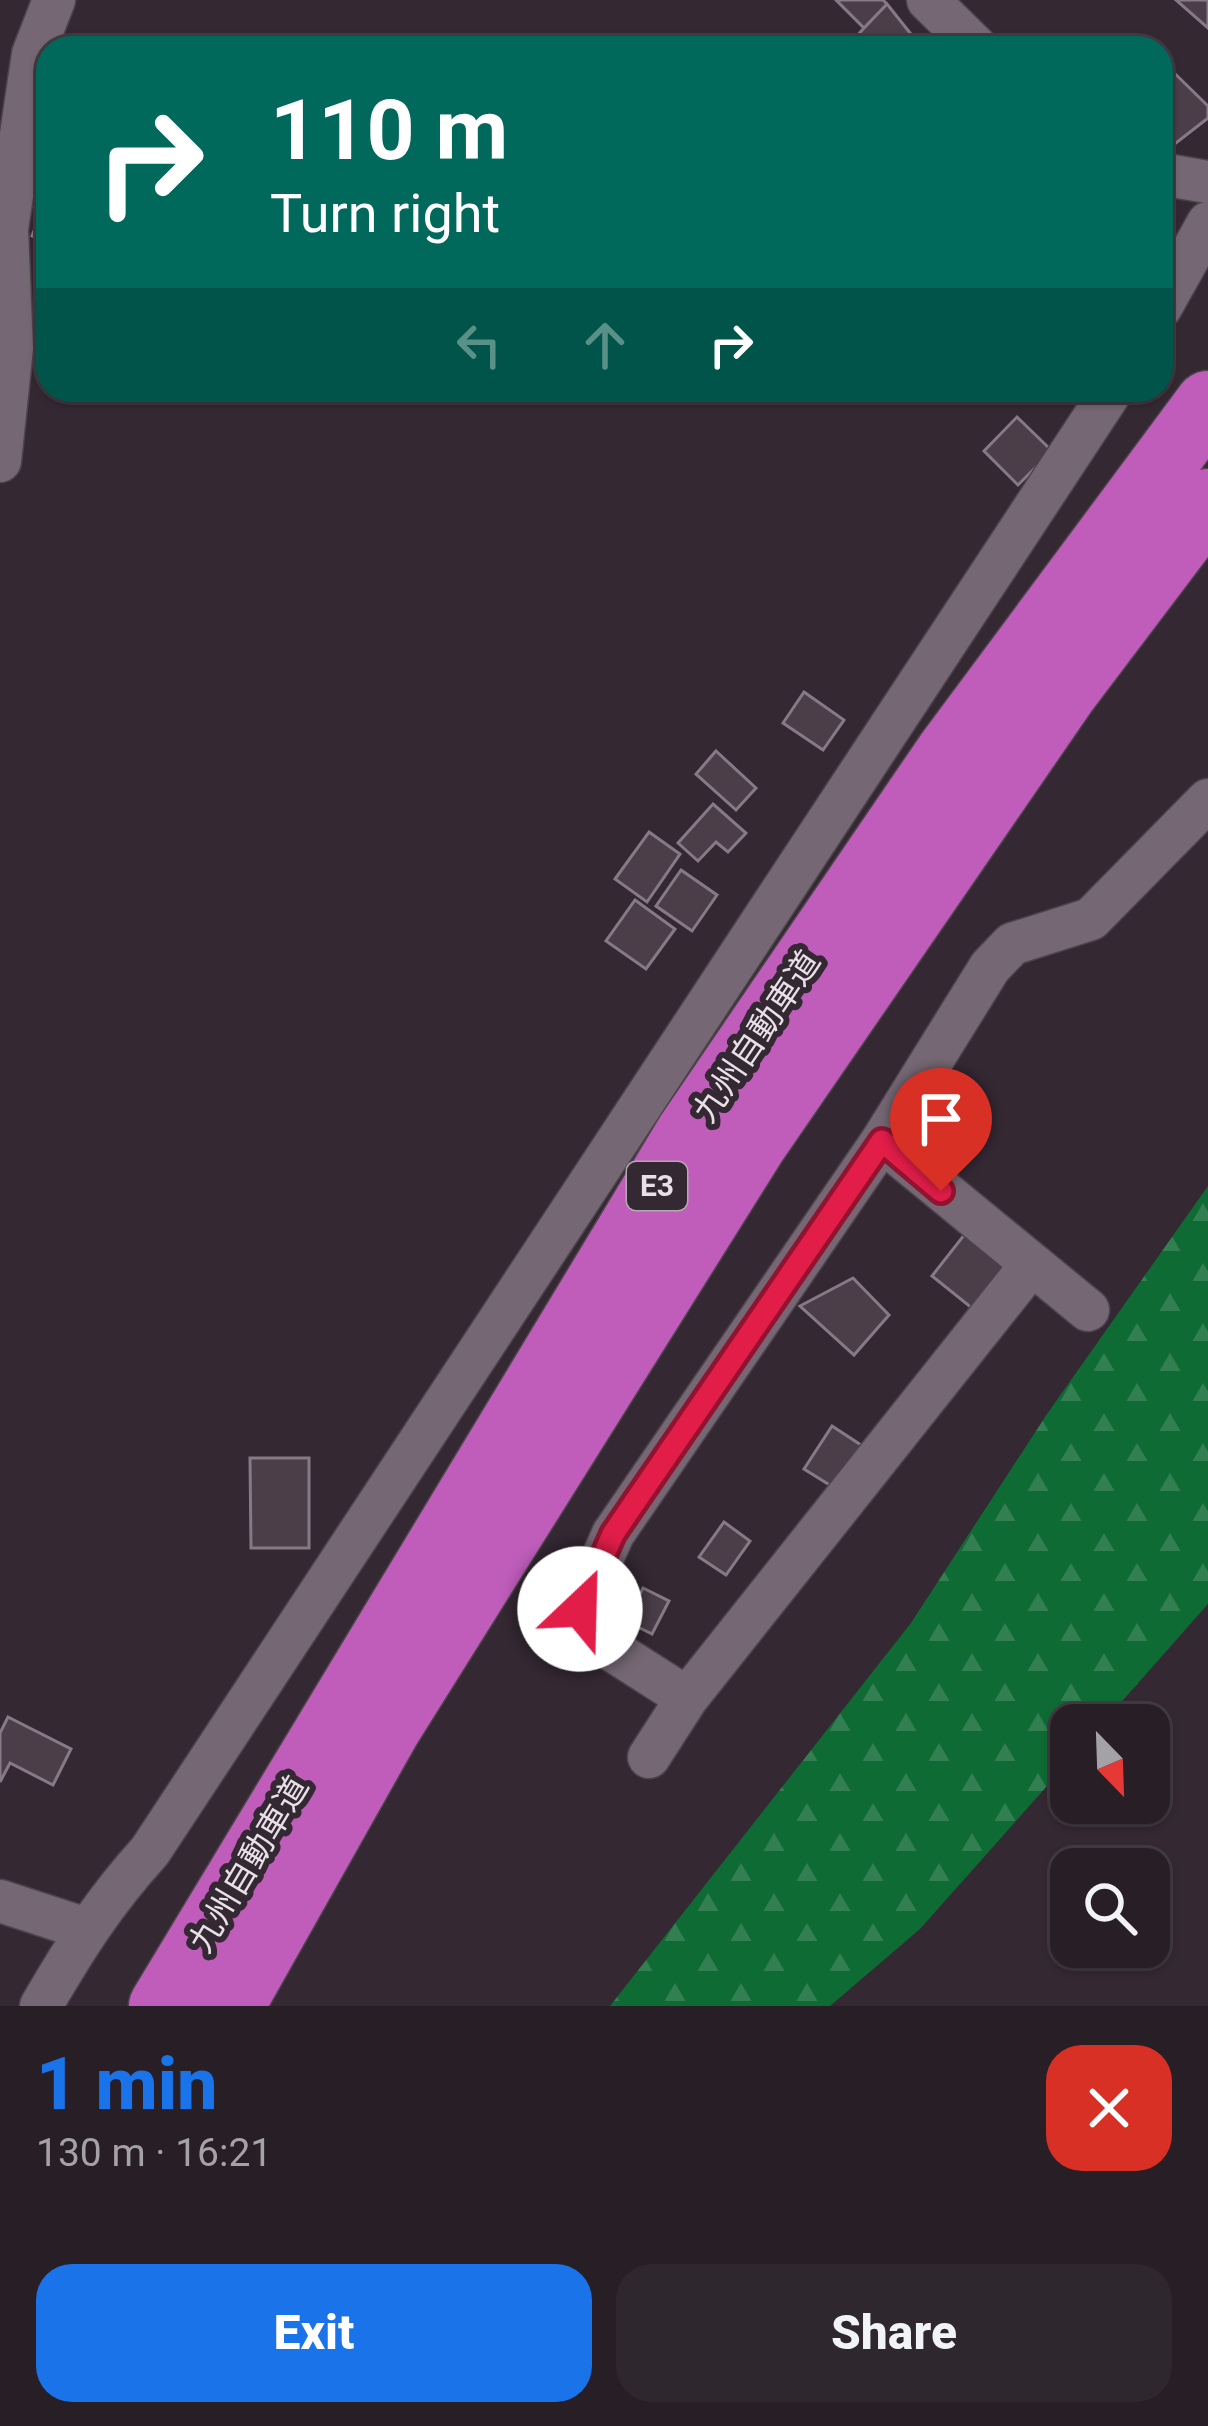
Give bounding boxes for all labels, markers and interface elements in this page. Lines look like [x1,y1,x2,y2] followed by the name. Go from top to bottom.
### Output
[270,81,508,180] text: 110 m
[72,84,228,240] icon: right
[270,182,500,245] text: Turn right
[446,312,512,378] icon: left
[572,312,638,378] icon: ahead
[698,312,764,378] icon: right
[685,943,828,1129] street label: 九州自動車道
[890,1068,992,1191] pin
[908,1086,974,1152] icon: arrive
[627,1162,687,1210] road number: E3
[517,1546,643,1672] position arrow
[1050,1704,1170,1824] north arrow
[1050,1704,1170,1968] map controls
[181,1769,316,1959] street label: 九州自動車道
[1050,1848,1170,1968] button: search
[36,2042,218,2127] text: 1 min
[1046,2045,1172,2171] button: close
[36,2130,272,2176] text: 130 m · 16:21
[36,2264,592,2402] button: Exit
[616,2264,1172,2402] button: Share

